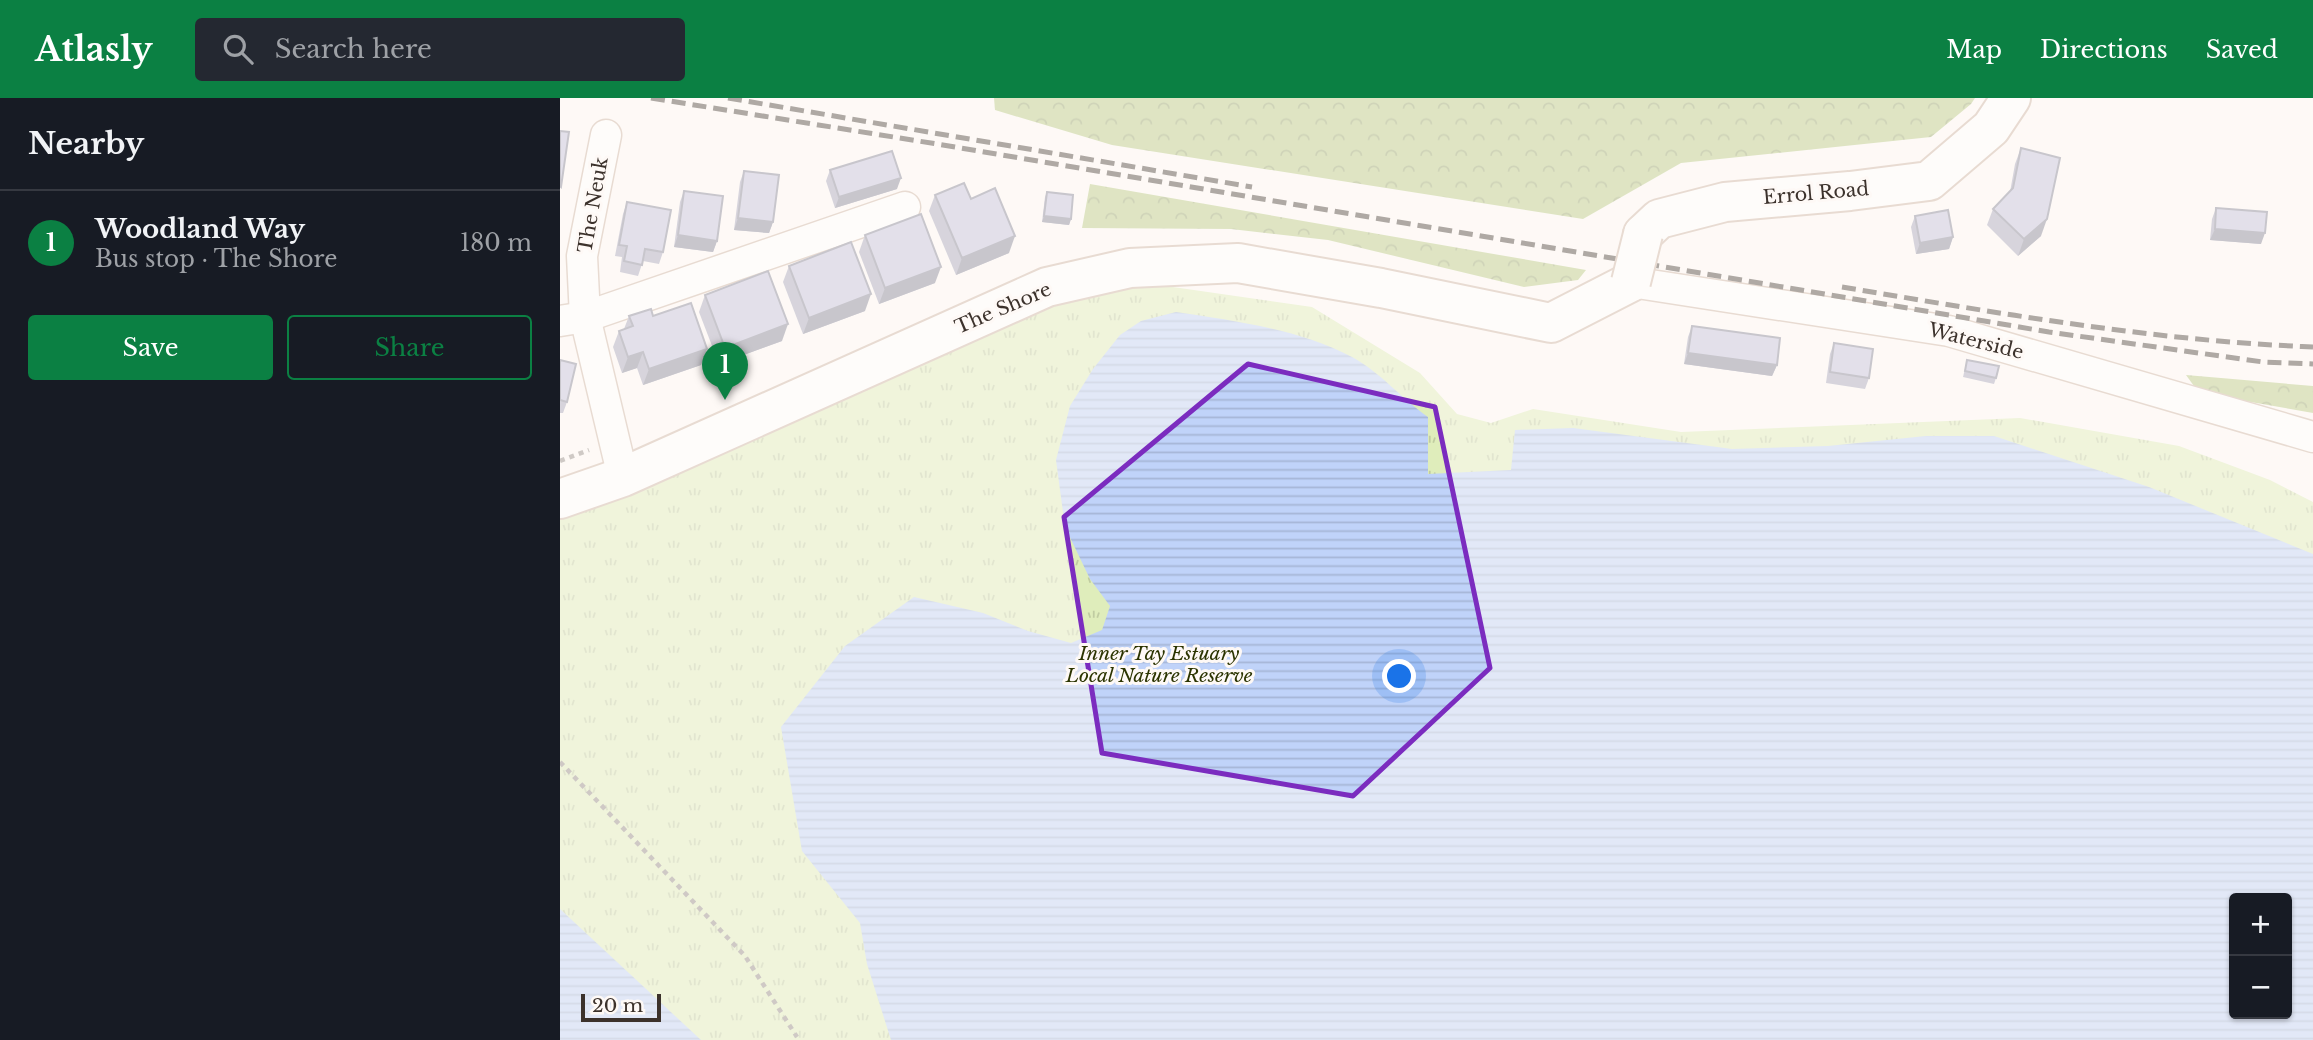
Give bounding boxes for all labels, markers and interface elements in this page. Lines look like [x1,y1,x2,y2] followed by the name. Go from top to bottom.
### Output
[195,18,685,81] search box
[35,29,153,70] text: Atlasly
[219,30,257,68] icon: search
[275,33,432,65] text: Search here
[1946,35,2002,64] text: Map
[2040,35,2168,64] text: Directions
[2206,35,2278,64] text: Saved
[28,125,144,162] text: Nearby
[573,155,613,255] street label: The Neuk
[1762,177,1870,209] street label: Errol Road
[95,213,305,245] text: Woodland Way
[46,229,56,257] text: 1
[460,229,532,257] text: 180 m
[95,245,338,273] text: Bus stop · The Shore
[951,277,1055,339] street label: The Shore
[28,315,273,380] button: Save
[287,315,532,380] button: Share
[1925,318,2026,364] street label: Waterside
[702,342,748,400] pin: 1
[1065,642,1253,687] park label: Inner Tay Estuary Local Nature Reserve
[1382,659,1416,693] your location
[2229,893,2292,1019] map controls
[2229,893,2292,956] button: +
[2229,956,2292,1019] button: −
[581,991,662,1023] scale bar
[592,994,643,1017] text: 20 m

